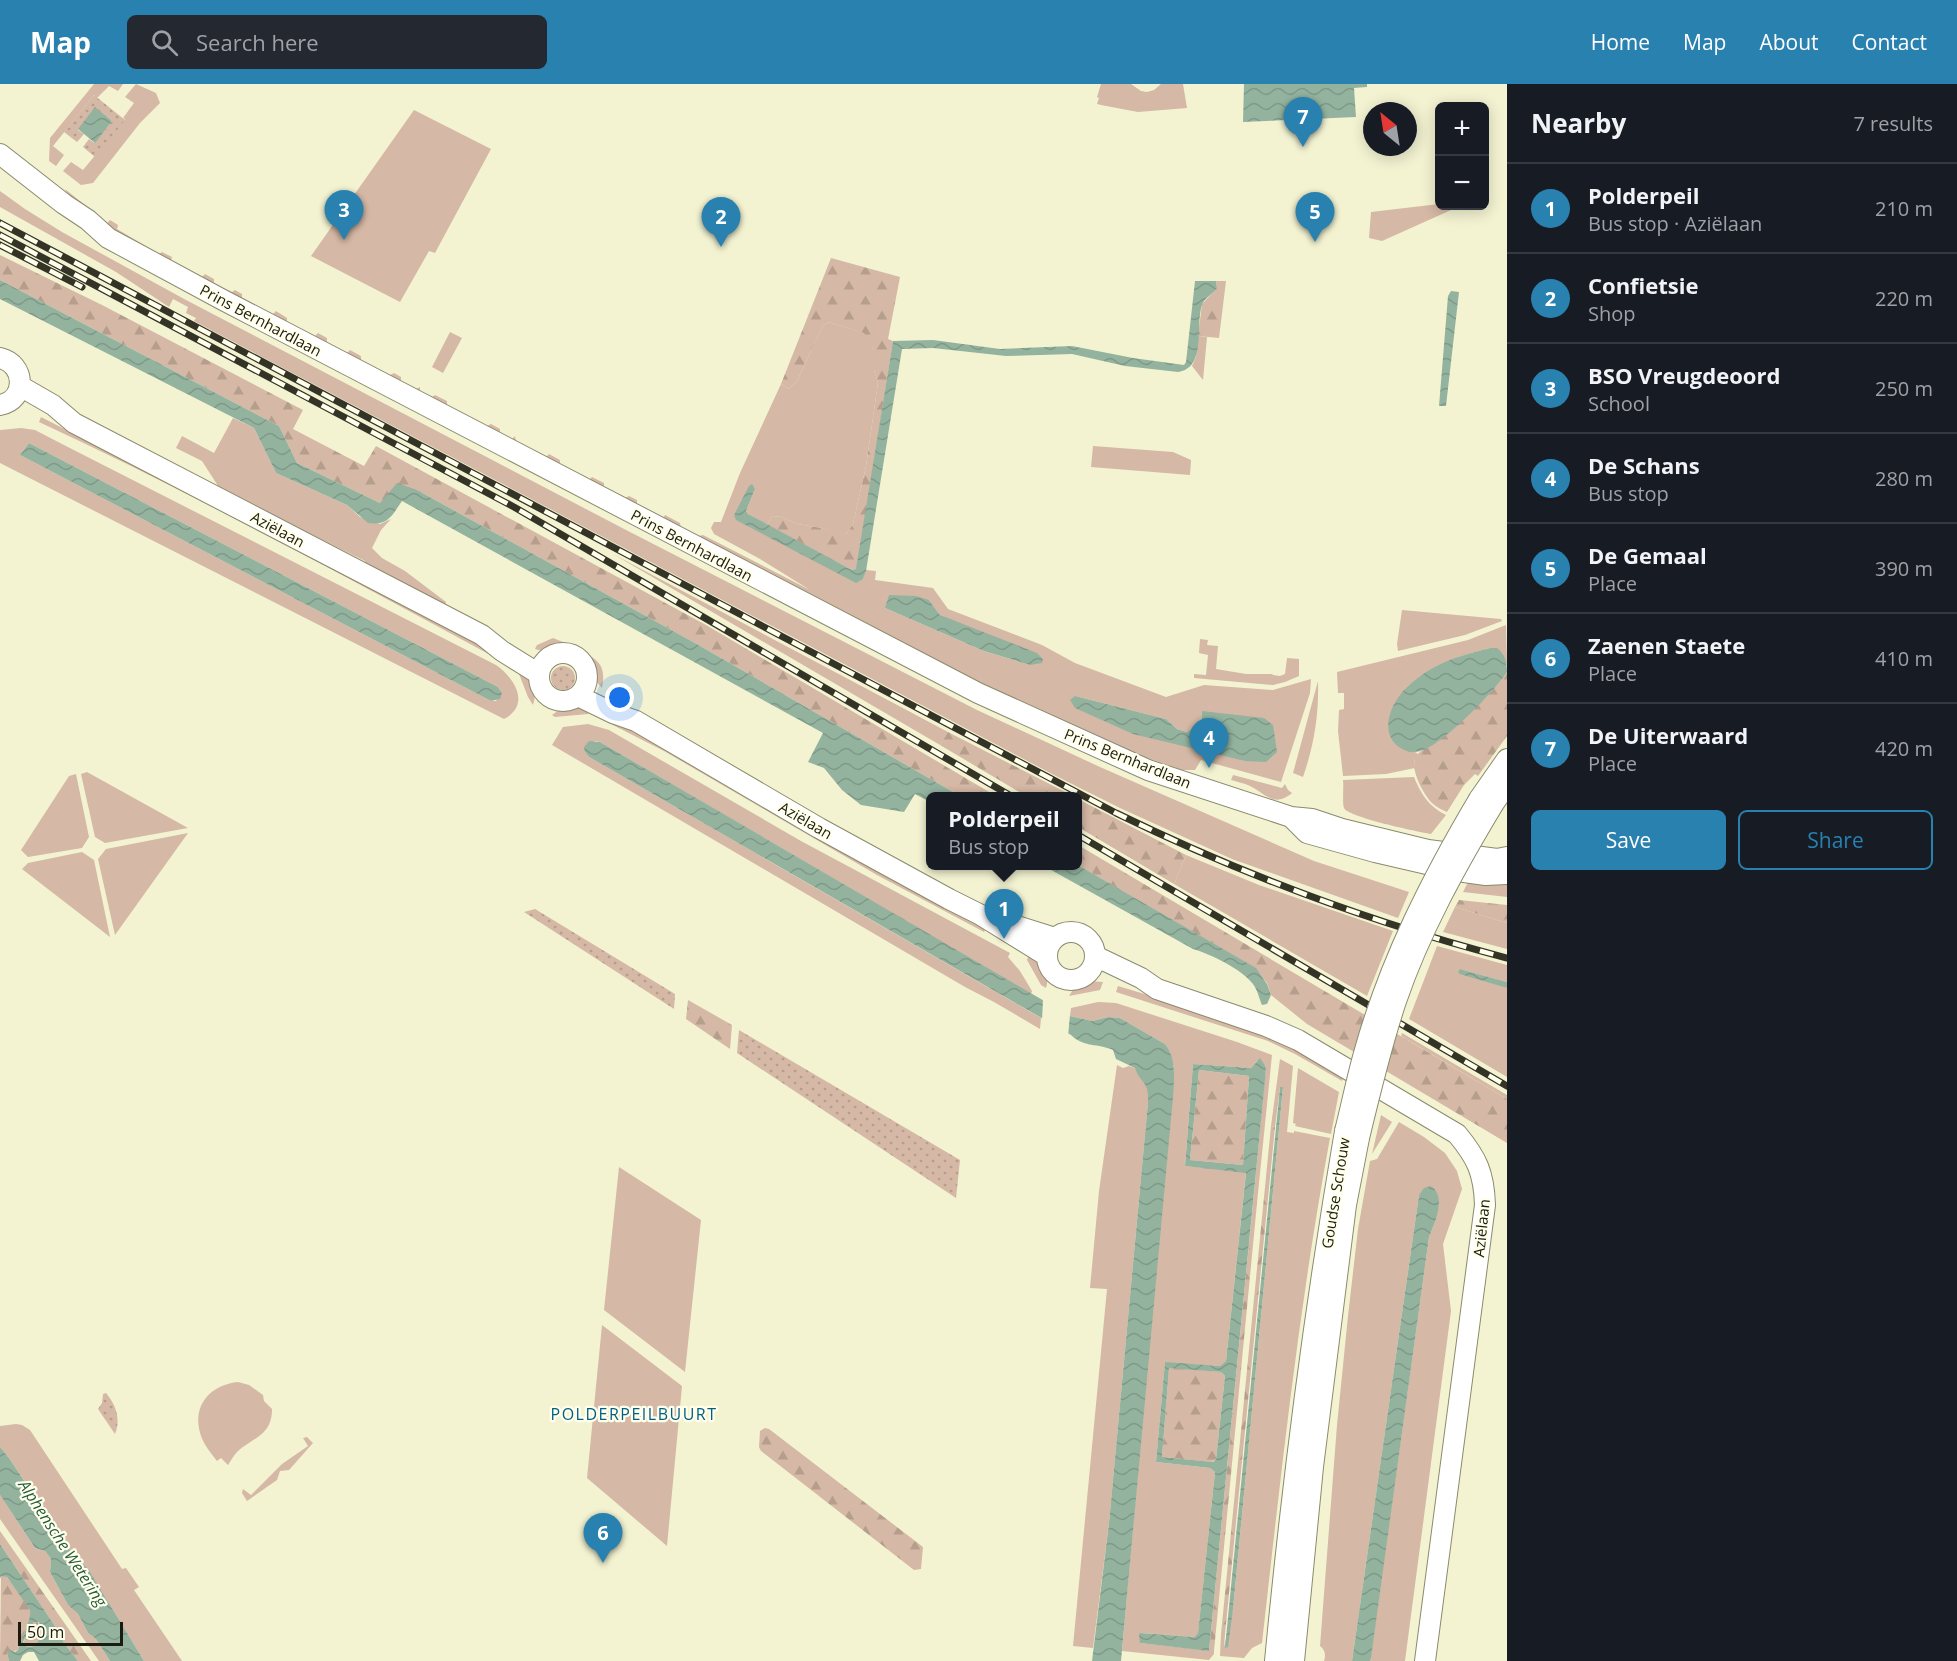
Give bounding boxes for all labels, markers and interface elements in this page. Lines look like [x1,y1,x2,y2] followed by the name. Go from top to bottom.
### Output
[127,15,547,69] search box
[30,23,91,61] text: Map
[148,26,181,59] icon: search
[196,27,319,57] text: Search here
[1591,28,1650,56] text: Home
[1683,28,1726,56] text: Map
[1759,28,1819,56] text: About
[1852,28,1927,56] text: Contact
[1284,98,1322,147] pin: 7
[1363,102,1417,156] north arrow
[1435,102,1489,210] map controls
[1435,102,1489,156] button: +
[1531,105,1626,141] text: Nearby
[1853,110,1933,137] text: 7 results
[1435,156,1489,210] button: −
[1588,180,1699,210] text: Polderpeil
[324,190,364,240] pin: 3
[1296,192,1334,242] pin: 5
[1545,195,1556,222] text: 1
[1875,195,1933,222] text: 210 m
[702,198,740,247] pin: 2
[1588,210,1762,237] text: Bus stop · Aziëlaan
[1588,270,1699,300] text: Confietsie
[197,279,325,361] street label: Prins Bernhardlaan
[1545,285,1556,312] text: 2
[1875,285,1933,312] text: 220 m
[1588,300,1636,327] text: Shop
[1588,360,1780,390] text: BSO Vreugdeoord
[1545,375,1556,402] text: 3
[1875,375,1933,402] text: 250 m
[1588,390,1650,417] text: School
[1588,450,1700,480] text: De Schans
[1545,465,1556,492] text: 4
[1875,465,1933,492] text: 280 m
[1588,480,1669,507] text: Bus stop
[628,504,756,586] street label: Prins Bernhardlaan
[248,506,308,552] street label: Aziëlaan
[1588,540,1707,570] text: De Gemaal
[1545,555,1556,582] text: 5
[1875,555,1933,582] text: 390 m
[1588,570,1637,597] text: Place
[1588,630,1745,660] text: Zaenen Staete
[1545,645,1556,672] text: 6
[1875,645,1933,672] text: 410 m
[1588,660,1637,687] text: Place
[605,683,634,712] your location
[1190,718,1228,768] pin: 4
[1588,720,1748,750] text: De Uiterwaard
[1062,723,1194,793] street label: Prins Bernhardlaan
[1545,735,1556,762] text: 7
[1875,735,1933,762] text: 420 m
[1588,750,1637,777] text: Place
[926,792,1082,870] popup
[776,797,836,843] street label: Aziëlaan
[948,803,1060,833] text: Polderpeil
[1531,810,1726,870] button: Save
[1738,810,1933,870] button: Share
[948,833,1029,860] text: Bus stop
[984,890,1024,939] pin: 1
[1316,1136,1354,1250] street label: Goudse Schouw
[1468,1198,1494,1258] street label: Aziëlaan
[551,1403,717,1425] district label: POLDERPEILBUURT
[13,1475,113,1611] water label: Alphensche Wetering
[584,1514,622,1563] pin: 6
[18,1619,123,1646] scale bar
[27,1621,64,1643] text: 50 m

